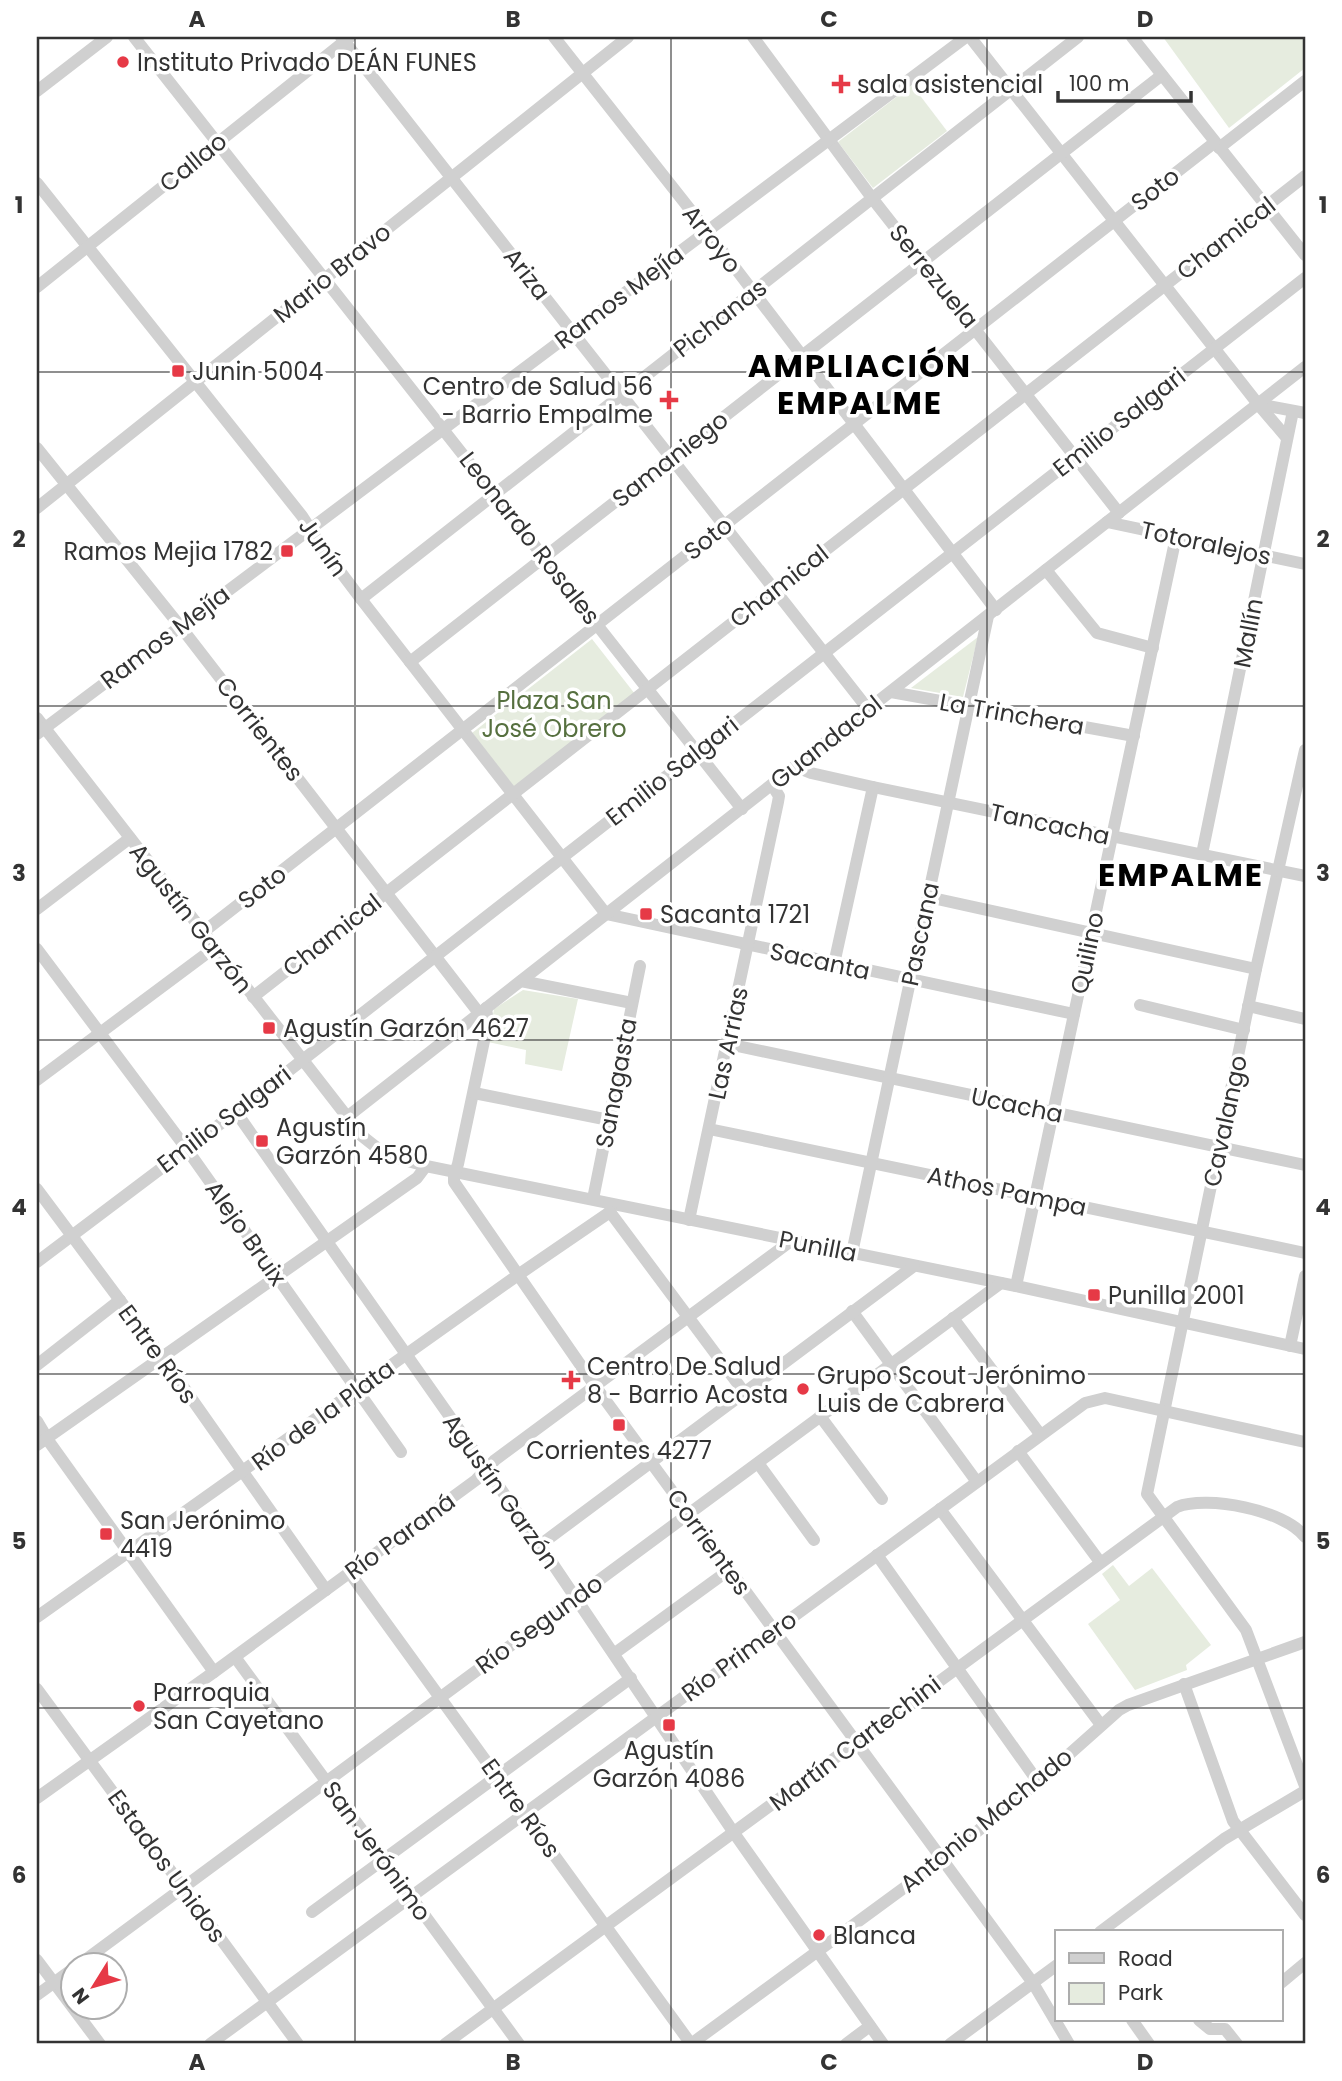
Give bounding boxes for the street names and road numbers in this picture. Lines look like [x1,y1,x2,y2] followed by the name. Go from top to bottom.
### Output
[152,125,234,199] street label: Callao
[1124,160,1186,218] street label: Soto
[1170,189,1282,287] street label: Chamical
[675,198,749,280] street label: Arroyo
[266,215,398,331] street label: Mario Bravo
[882,217,986,335] street label: Serrezuela
[548,238,690,356] street label: Ramos Mejía
[496,241,558,307] street label: Ariza
[666,271,774,365] street label: Pichanas
[1046,360,1192,484] street label: Emilio Salgari
[605,403,735,515] street label: Samaniego
[452,445,608,631] street label: Leonardo Rosales
[677,509,739,567] street label: Soto
[291,511,355,583] street label: Junín
[1138,513,1274,573] street label: Totoralejos
[723,537,835,635] street label: Chamical
[94,578,236,696] street label: Ramos Mejía
[1225,596,1271,670] street label: Mallín
[209,670,311,788] street label: Corrientes
[937,685,1087,743] street label: La Trinchera
[763,688,889,796] street label: Guandacol
[599,709,745,833] street label: Emilio Salgari
[987,795,1113,853] street label: Tancacha
[122,836,260,1000] street label: Agustín Garzón
[231,858,293,916] street label: Soto
[893,879,947,989] street label: Pascana
[276,886,388,984] street label: Chamical
[1062,909,1112,997] street label: Quilino
[767,934,873,988] street label: Sacanta
[700,984,756,1102] street label: Las Arrias
[587,1015,645,1151] street label: Sanagasta
[1195,1052,1255,1190] street label: Cavalango
[150,1058,298,1180] street label: Emilio Salgari
[968,1079,1066,1131] street label: Ucacha
[924,1158,1090,1224] street label: Athos Pampa
[198,1174,295,1292] street label: Alejo Bruix
[776,1222,860,1270] street label: Punilla
[111,1298,205,1410] street label: Entre Ríos
[245,1352,401,1478] street label: Río de la Plata
[435,1407,567,1575] street label: Agustín Garzón
[659,1482,759,1602] street label: Corrientes
[338,1485,462,1587] street label: Río Paraná
[469,1567,609,1681] street label: Río Segundo
[675,1603,803,1709] street label: Río Primero
[763,1668,947,1818] street label: Martín Cartechini
[893,1740,1079,1900] street label: Antonio Machado
[474,1752,568,1864] street label: Entre Ríos
[315,1774,439,1928] street label: San Jerónimo
[100,1783,234,1949] street label: Estados Unidos

